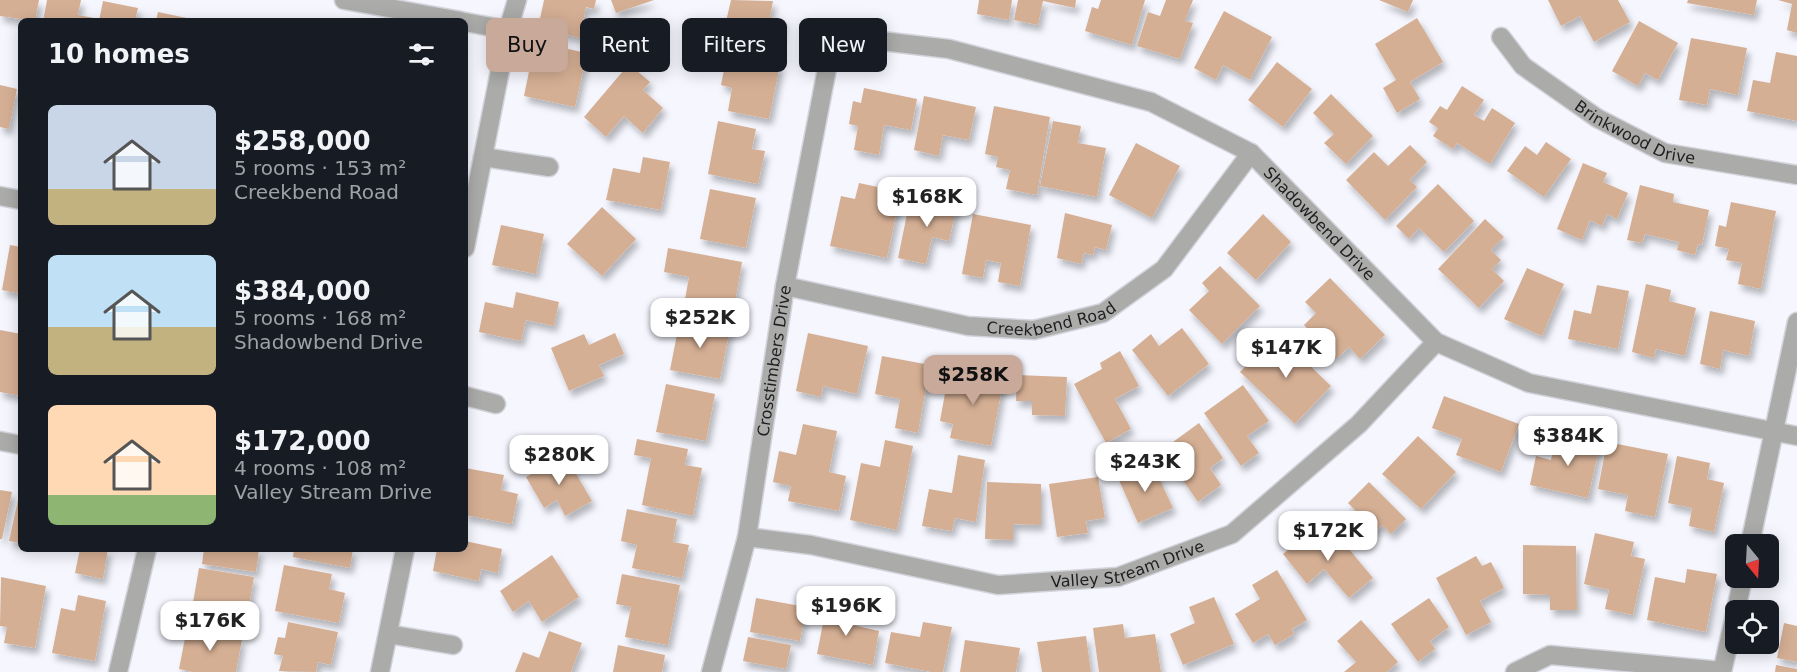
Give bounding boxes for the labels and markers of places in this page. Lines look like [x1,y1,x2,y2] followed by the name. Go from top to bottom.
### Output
[885,177,969,228] pin: $168K
[658,298,742,349] pin: $252K
[1244,328,1328,379] pin: $147K
[931,355,1015,406] pin: $258K
[1526,416,1610,467] pin: $384K
[517,435,601,486] pin: $280K
[1103,442,1187,493] pin: $243K
[1286,511,1370,562] pin: $172K
[804,586,888,637] pin: $196K
[168,601,252,652] pin: $176K

